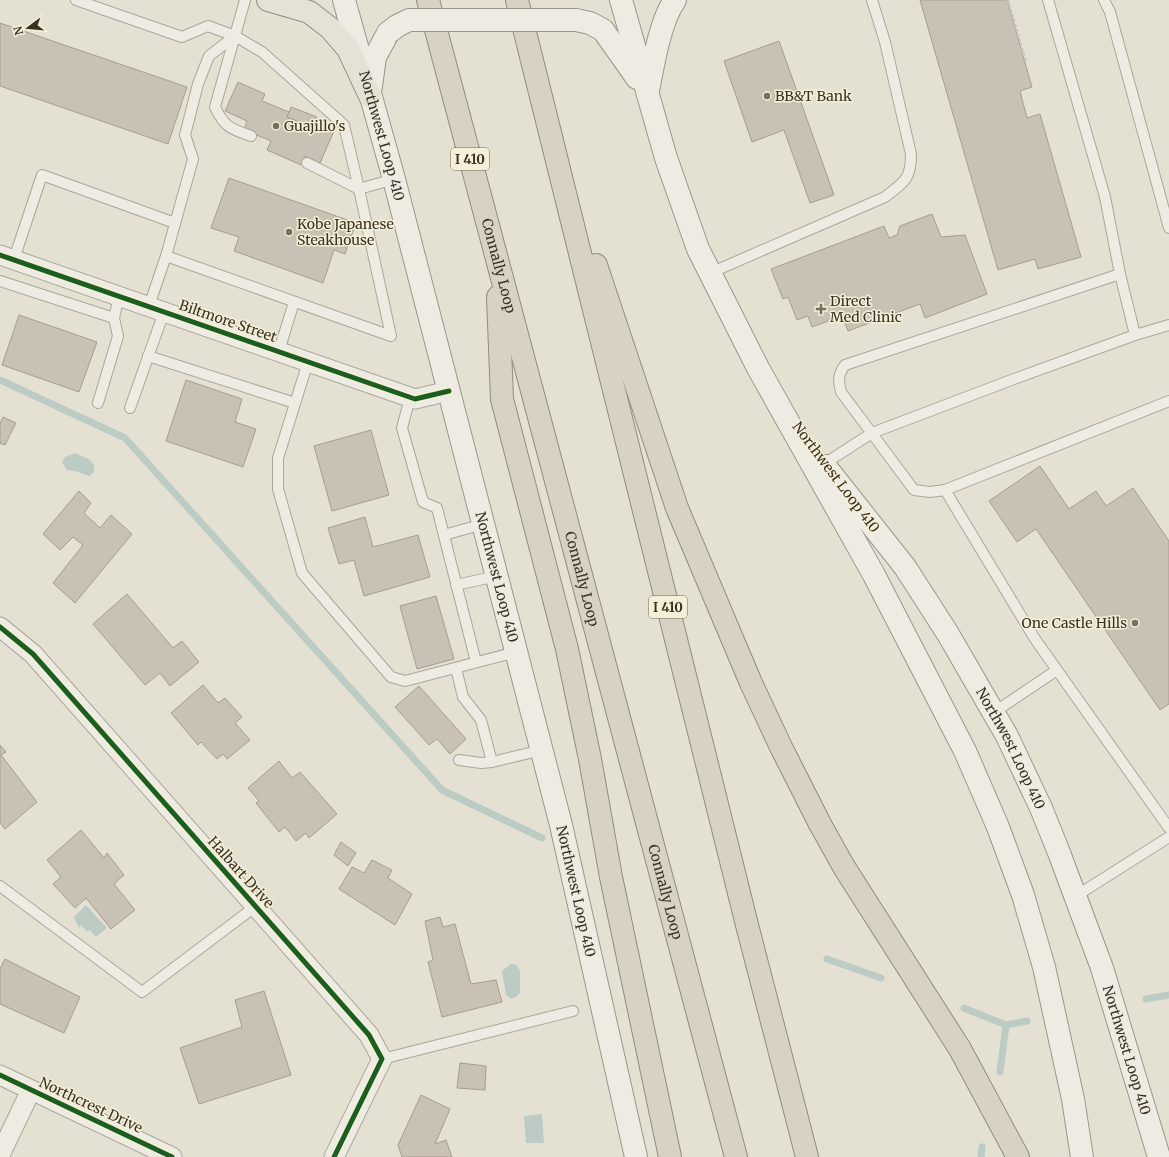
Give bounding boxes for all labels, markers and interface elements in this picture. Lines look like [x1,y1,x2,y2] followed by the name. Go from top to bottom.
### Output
[8,8,48,48] north arrow
[10,24,26,37] text: N
[355,69,408,203] street label: Northwest Loop 410
[775,87,852,105] place label: BB&T Bank
[762,91,772,101] marker: BB&T Bank
[284,117,345,135] place label: Guajillo's
[271,121,281,131] marker: Guajillo's
[451,148,489,170] road number: I 410
[297,215,394,249] place label: Kobe Japanese Steakhouse
[478,216,520,316] street label: Connally Loop
[284,227,294,237] marker: Kobe Japanese Steakhouse
[830,292,902,326] place label: Direct Med Clinic
[177,296,280,346] street label: Biltmore Street
[815,303,827,315] marker: Direct Med Clinic
[788,418,884,536] street label: Northwest Loop 410
[471,510,522,644] street label: Northwest Loop 410
[561,529,603,629] street label: Connally Loop
[649,596,687,618] road number: I 410
[1022,614,1127,632] place label: One Castle Hills
[1130,618,1140,628] marker: One Castle Hills
[972,684,1049,812] street label: Northwest Loop 410
[552,824,600,959] street label: Northwest Loop 410
[204,832,278,912] street label: Halbart Drive
[644,843,687,942] street label: Connally Loop
[1099,983,1155,1117] street label: Northwest Loop 410
[36,1073,146,1137] street label: Northcrest Drive

